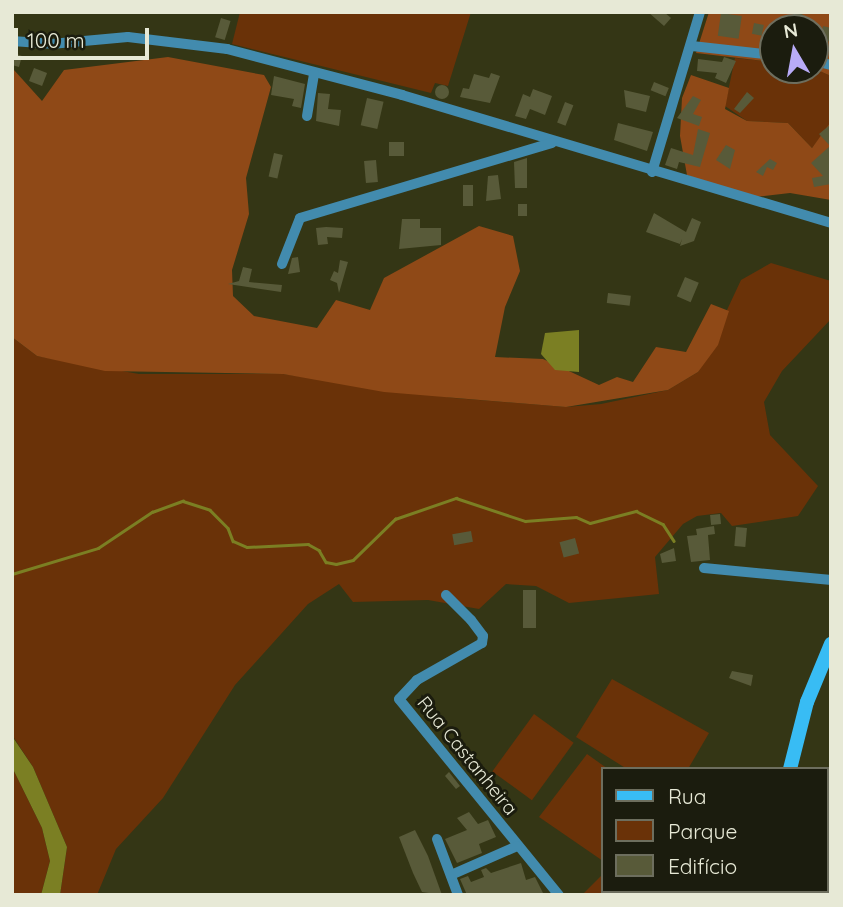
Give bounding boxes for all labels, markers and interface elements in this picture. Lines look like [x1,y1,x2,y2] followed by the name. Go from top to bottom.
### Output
[18,14,152,58] scale bar
[759,14,829,84] north arrow
[782,17,800,43] text: N
[27,27,85,53] text: 100 m
[412,692,522,820] street label: Rua Castanheira
[602,767,829,893] legend
[668,783,707,809] text: Rua
[668,818,737,844] text: Parque
[668,853,737,879] text: Edifício

